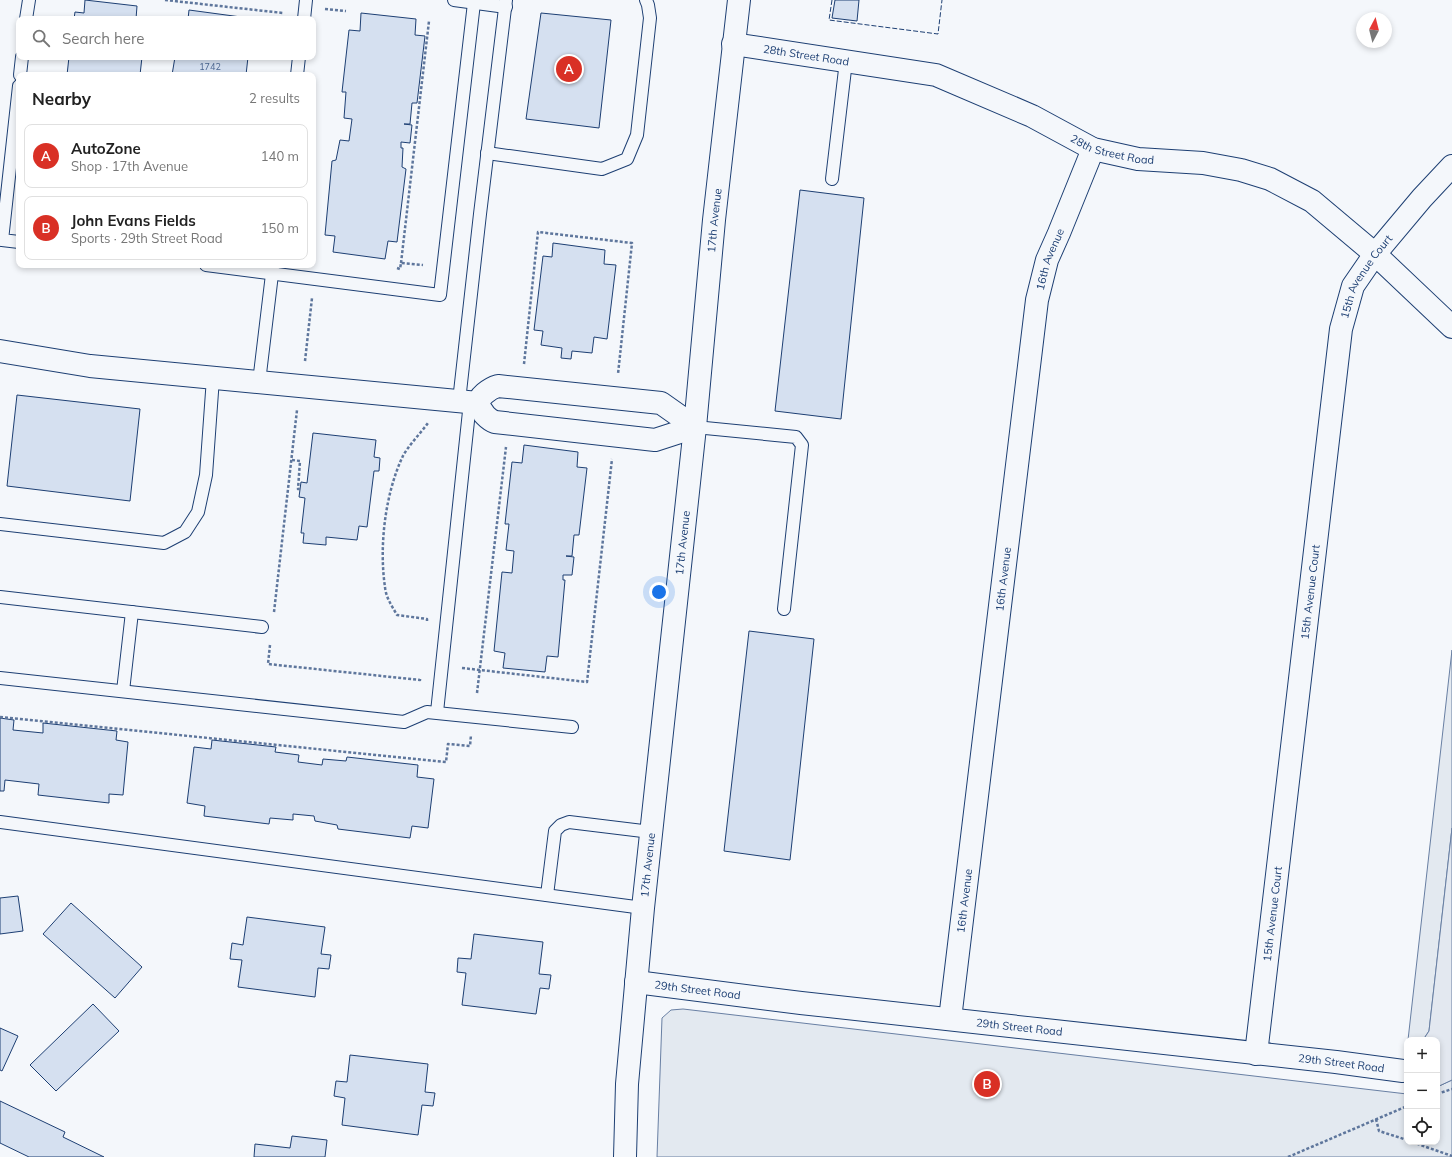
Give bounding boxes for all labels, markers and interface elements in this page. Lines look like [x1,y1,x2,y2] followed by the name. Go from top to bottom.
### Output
[1356,12,1392,48] north arrow
[16,16,316,60] search box
[30,27,52,49] icon: search
[62,29,144,48] text: Search here
[762,42,850,69] street label: 28th Street Road
[556,54,582,84] pin: A
[199,61,221,72] house number: 1742
[32,88,91,109] text: Nearby
[249,90,300,106] text: 2 results
[1068,131,1155,167] street label: 28th Street Road
[71,139,141,158] text: AutoZone
[41,148,51,164] text: A
[261,148,299,164] text: 140 m
[71,158,188,174] text: Shop · 17th Avenue
[704,187,725,253] street label: 17th Avenue
[71,211,196,230] text: John Evans Fields
[42,220,50,236] text: B
[261,220,299,236] text: 150 m
[1033,226,1067,292] street label: 16th Avenue
[71,230,223,246] text: Sports · 29th Street Road
[1337,232,1395,320] street label: 15th Avenue Court
[672,510,693,576] street label: 17th Avenue
[1298,544,1323,640] street label: 15th Avenue Court
[992,546,1014,612] street label: 16th Avenue
[649,582,669,602] your location
[637,832,658,898] street label: 17th Avenue
[1260,866,1285,962] street label: 15th Avenue Court
[953,868,975,934] street label: 16th Avenue
[654,977,741,1002] street label: 29th Street Road
[975,1015,1063,1039] street label: 29th Street Road
[1404,1037,1440,1145] map controls
[1404,1037,1440,1073] button: +
[1298,1051,1385,1075] street label: 29th Street Road
[974,1069,1000,1099] pin: B
[1404,1073,1440,1109] button: −
[1404,1109,1440,1145] button: locate

